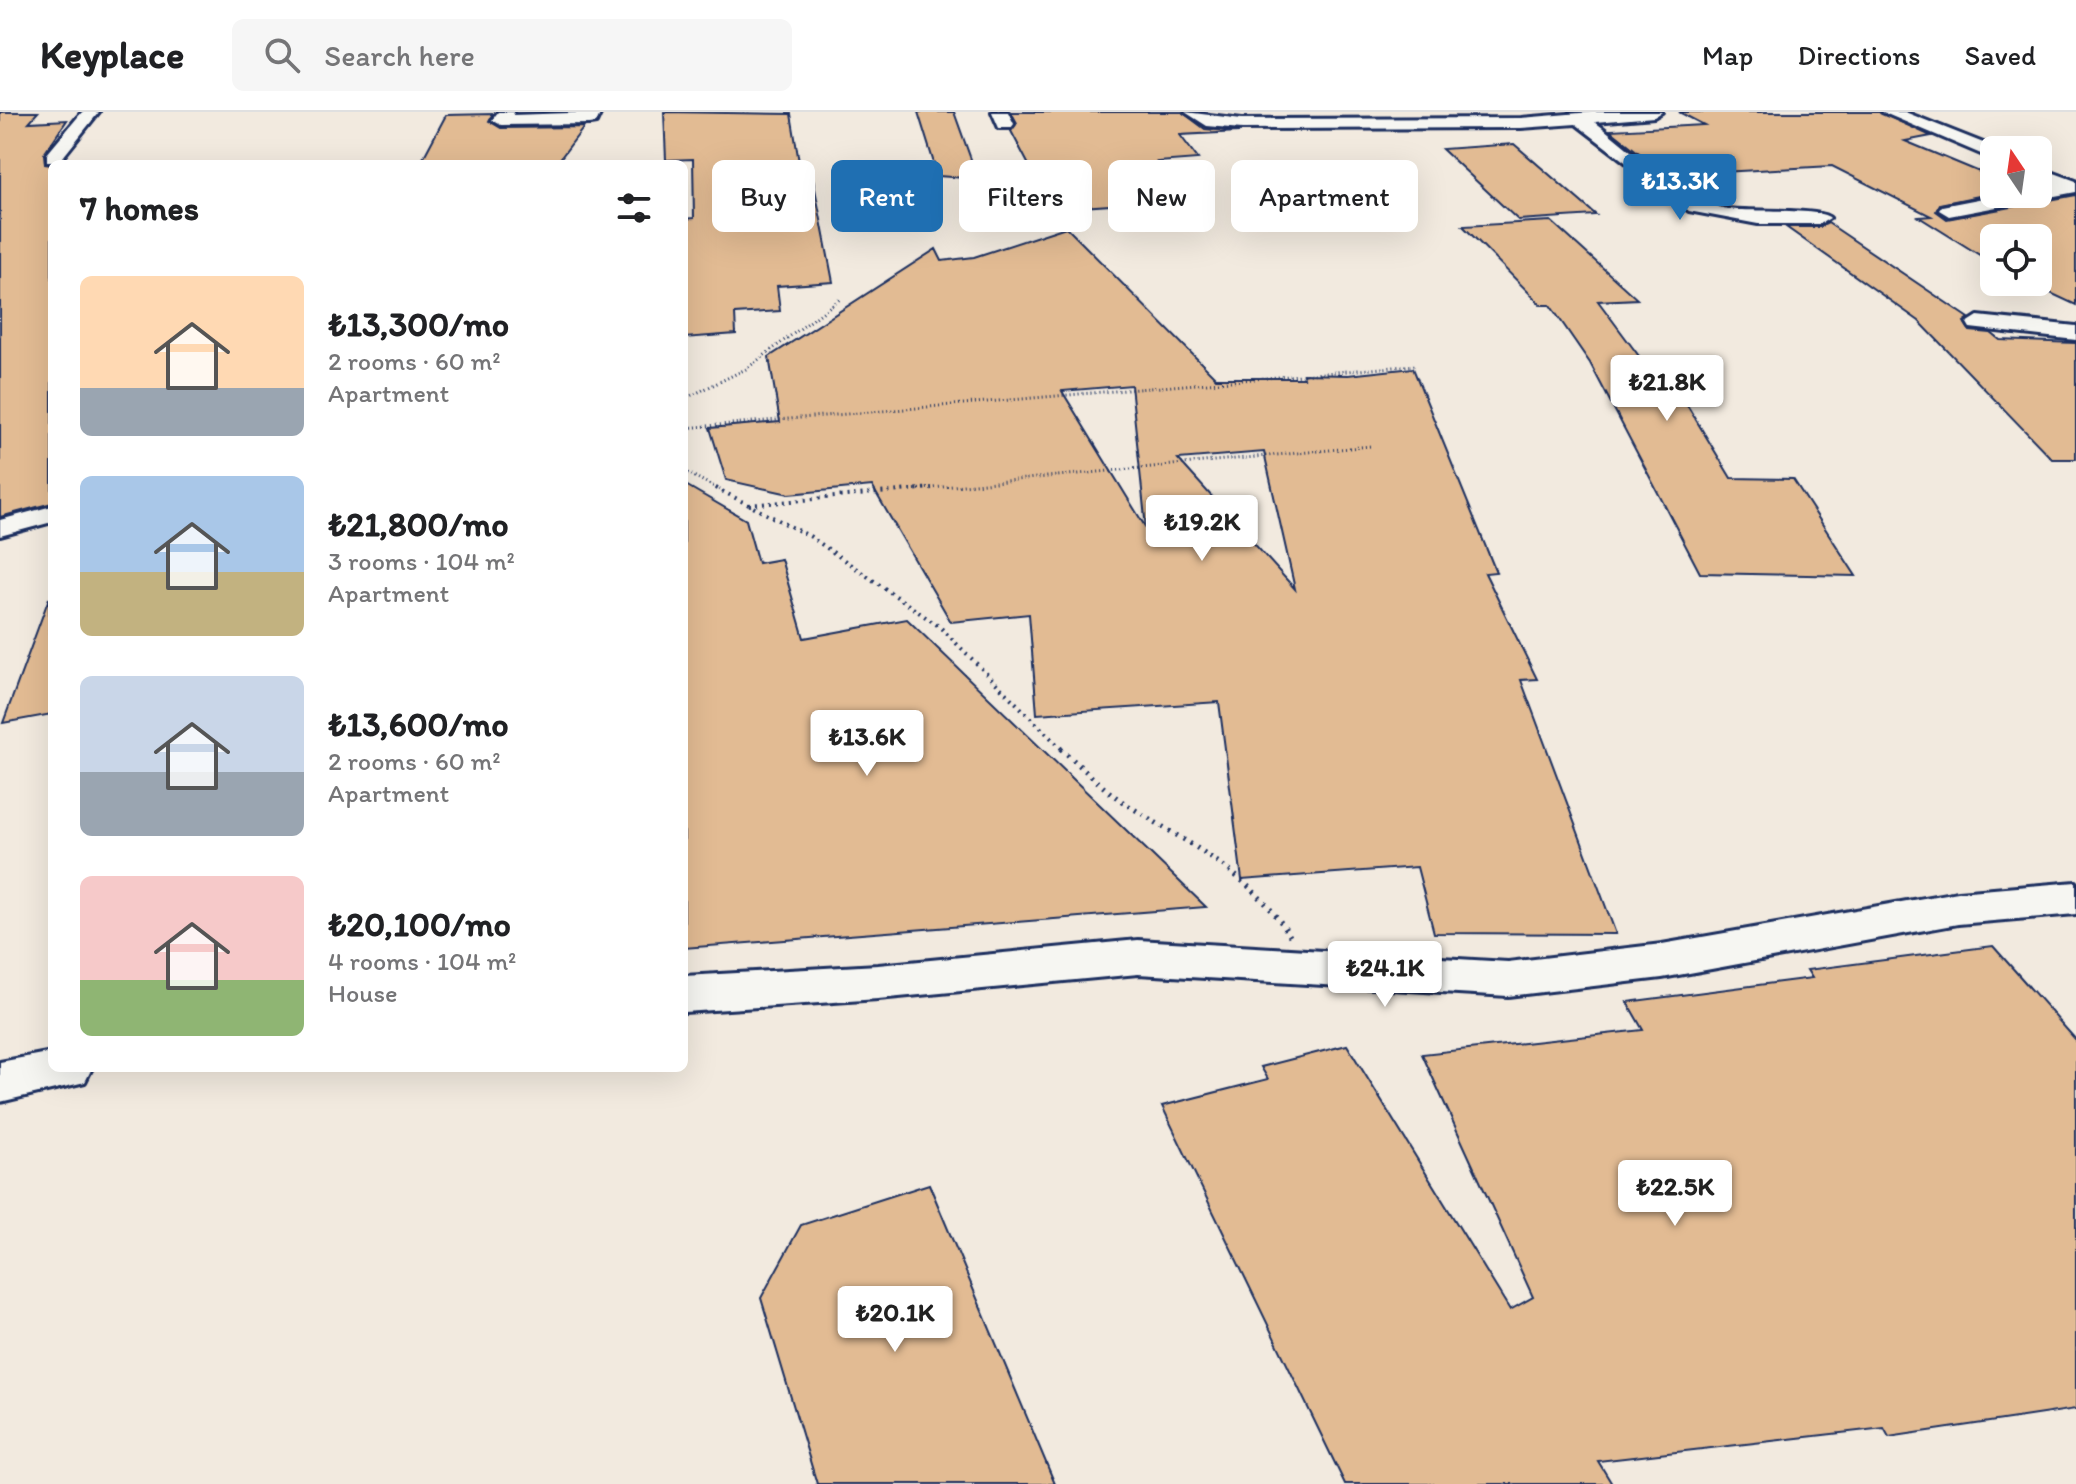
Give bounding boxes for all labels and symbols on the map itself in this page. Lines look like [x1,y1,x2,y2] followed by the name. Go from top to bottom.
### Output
[1980,136,2052,208] north arrow
[1615,154,1745,222] pin: ₺13.3K
[1602,355,1732,423] pin: ₺21.8K
[1137,495,1267,563] pin: ₺19.2K
[802,710,932,778] pin: ₺13.6K
[1320,941,1450,1009] pin: ₺24.1K
[1610,1160,1740,1228] pin: ₺22.5K
[830,1286,960,1354] pin: ₺20.1K

